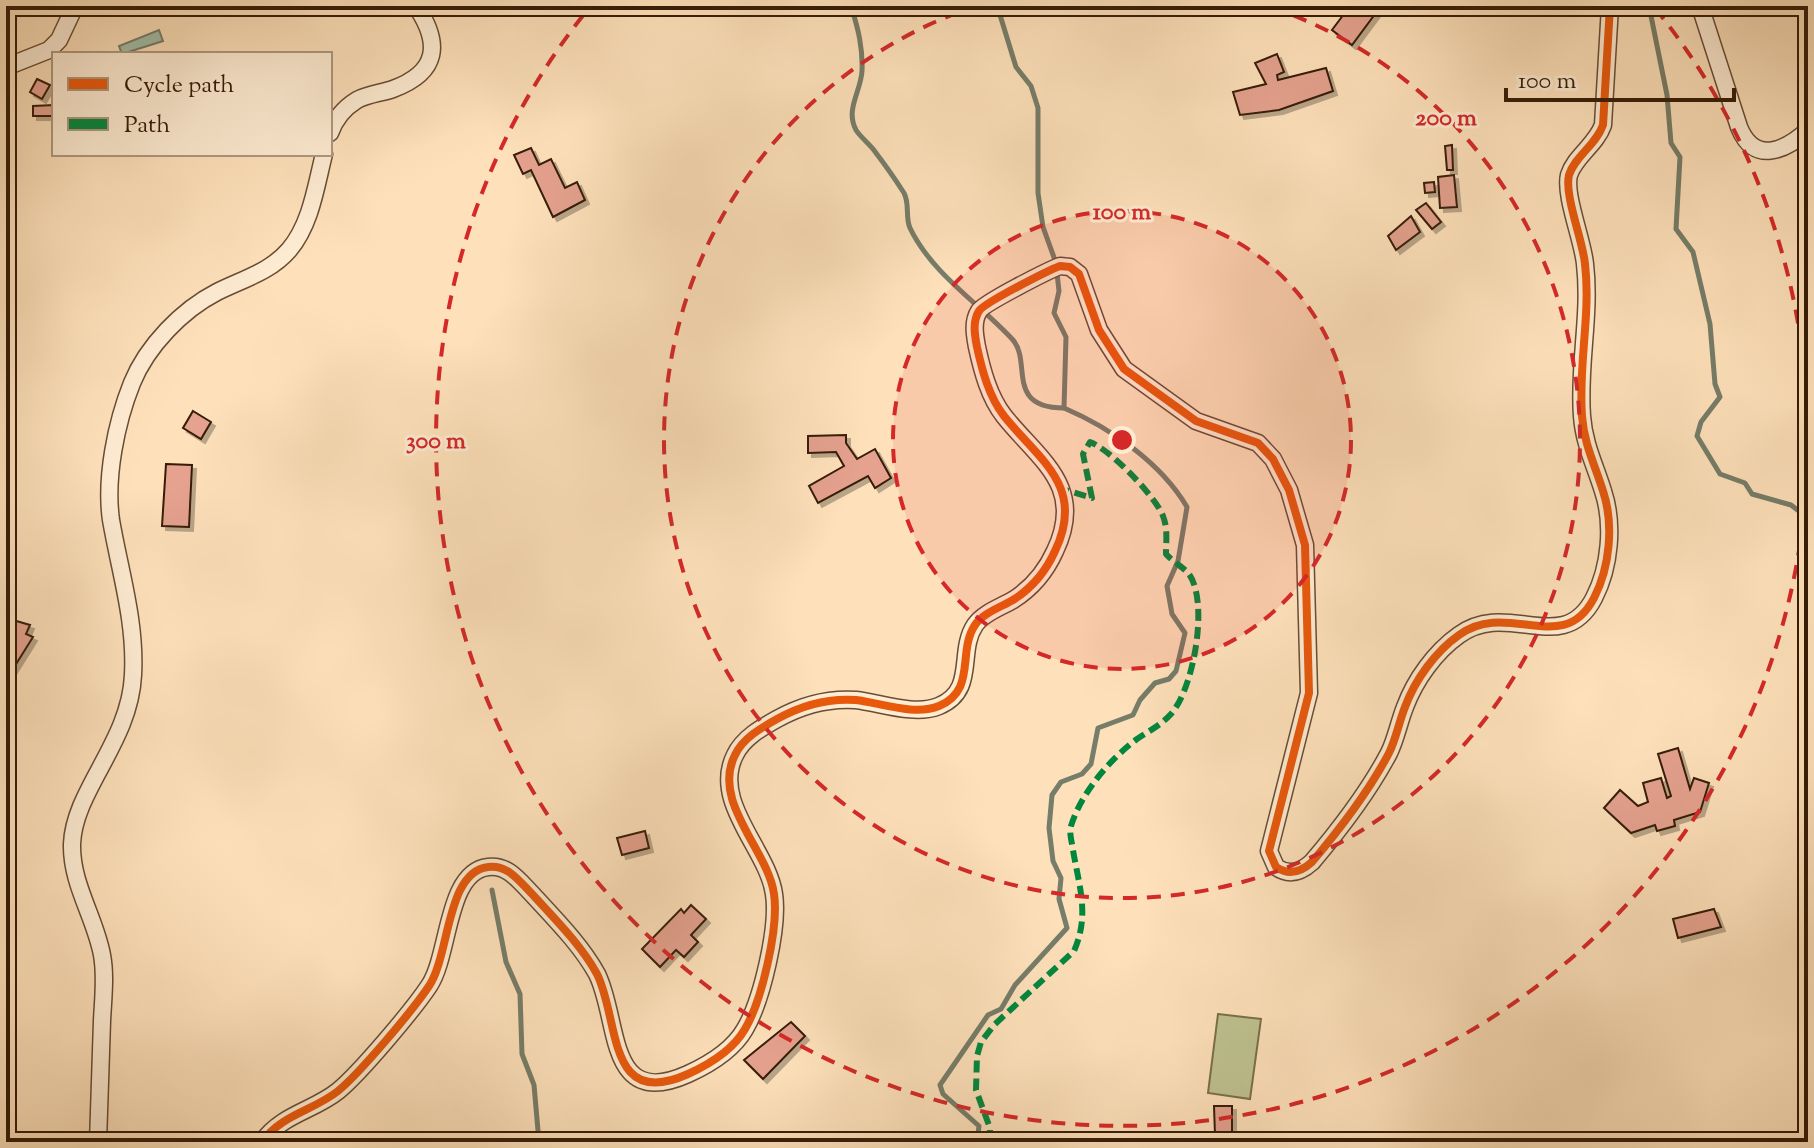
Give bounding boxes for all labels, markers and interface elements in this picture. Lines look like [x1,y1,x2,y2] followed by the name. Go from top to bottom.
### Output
[52,52,332,156] legend
[1506,52,1734,102] scale bar
[1518,65,1576,99] text: 100 m
[124,69,234,103] text: Cycle path
[1415,102,1477,136] text: 200 m
[124,109,170,143] text: Path
[1093,196,1151,230] text: 100 m
[406,425,466,459] text: 300 m
[1108,426,1136,454] centre of rings

